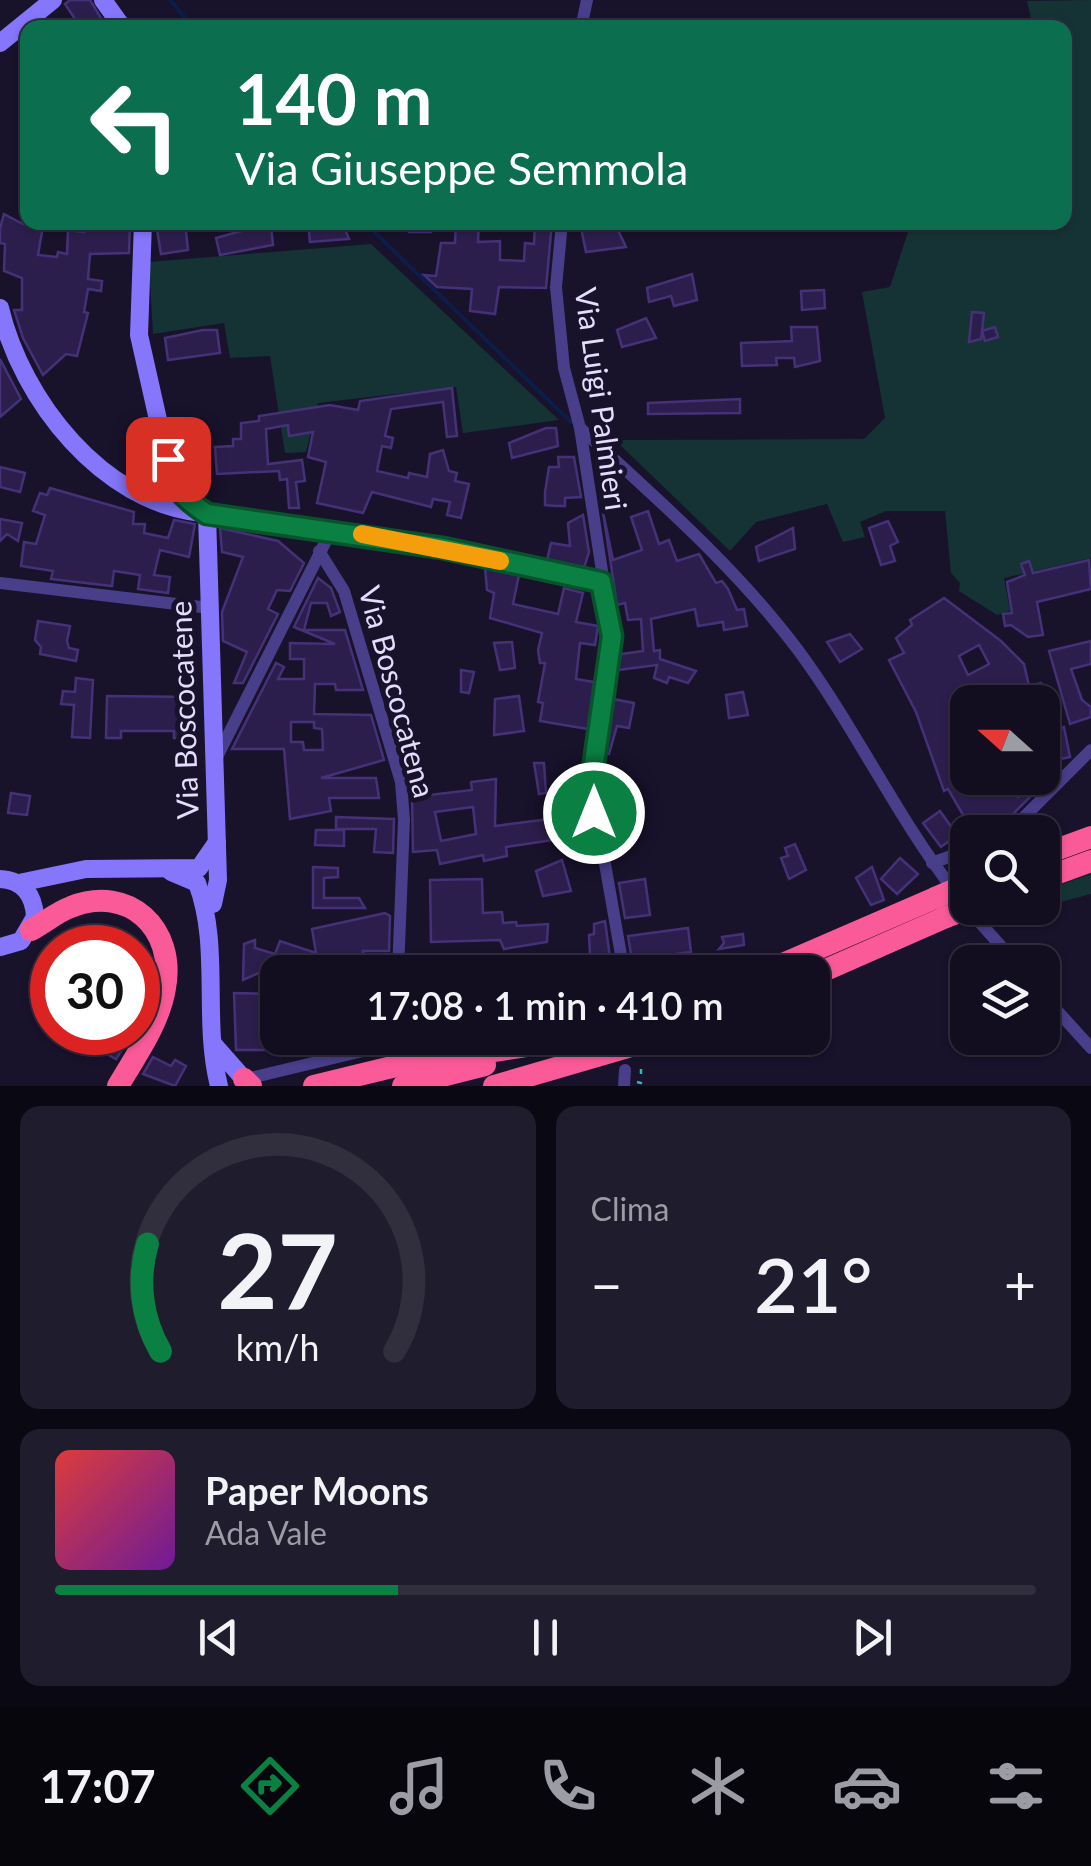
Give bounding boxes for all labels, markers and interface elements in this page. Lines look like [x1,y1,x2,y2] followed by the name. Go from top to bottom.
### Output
[235,56,432,140] text: 140 m
[70,60,200,190] icon: left
[235,141,688,195] text: Via Giuseppe Semmola
[569,285,635,512] street label: Via Luigi Palmieri
[126,417,211,502] pin
[141,432,196,487] icon: arrive
[352,582,443,801] street label: Via Boscocatena
[161,600,205,820] street label: Via Boscocatene
[950,685,1060,795] north arrow
[950,685,1060,1055] map controls
[542,761,646,865] position arrow
[950,815,1060,925] button: search
[30,925,160,1055] speed limit sign: 30
[950,945,1060,1055] button: layers
[367,982,723,1028] text: 17:08 · 1 min · 410 m
[591,1189,669,1228] text: Clima
[217,1206,338,1331] text: 27
[754,1239,872,1329] text: 21°
[591,1251,622,1317] text: −
[1004,1251,1036,1317] text: +
[236,1326,320,1369] text: km/h
[205,1467,429,1513] text: Paper Moons
[205,1513,327,1552] text: Ada Vale
[191,1610,246,1665] icon: previous
[518,1610,573,1665] icon: pause
[845,1610,900,1665] icon: next
[235,1751,305,1821] icon: directions
[384,1751,454,1821] icon: music
[533,1751,603,1821] icon: phone
[683,1751,753,1821] icon: climate
[832,1751,902,1821] icon: car
[981,1751,1051,1821] icon: filters
[40,1759,156,1813] text: 17:07

